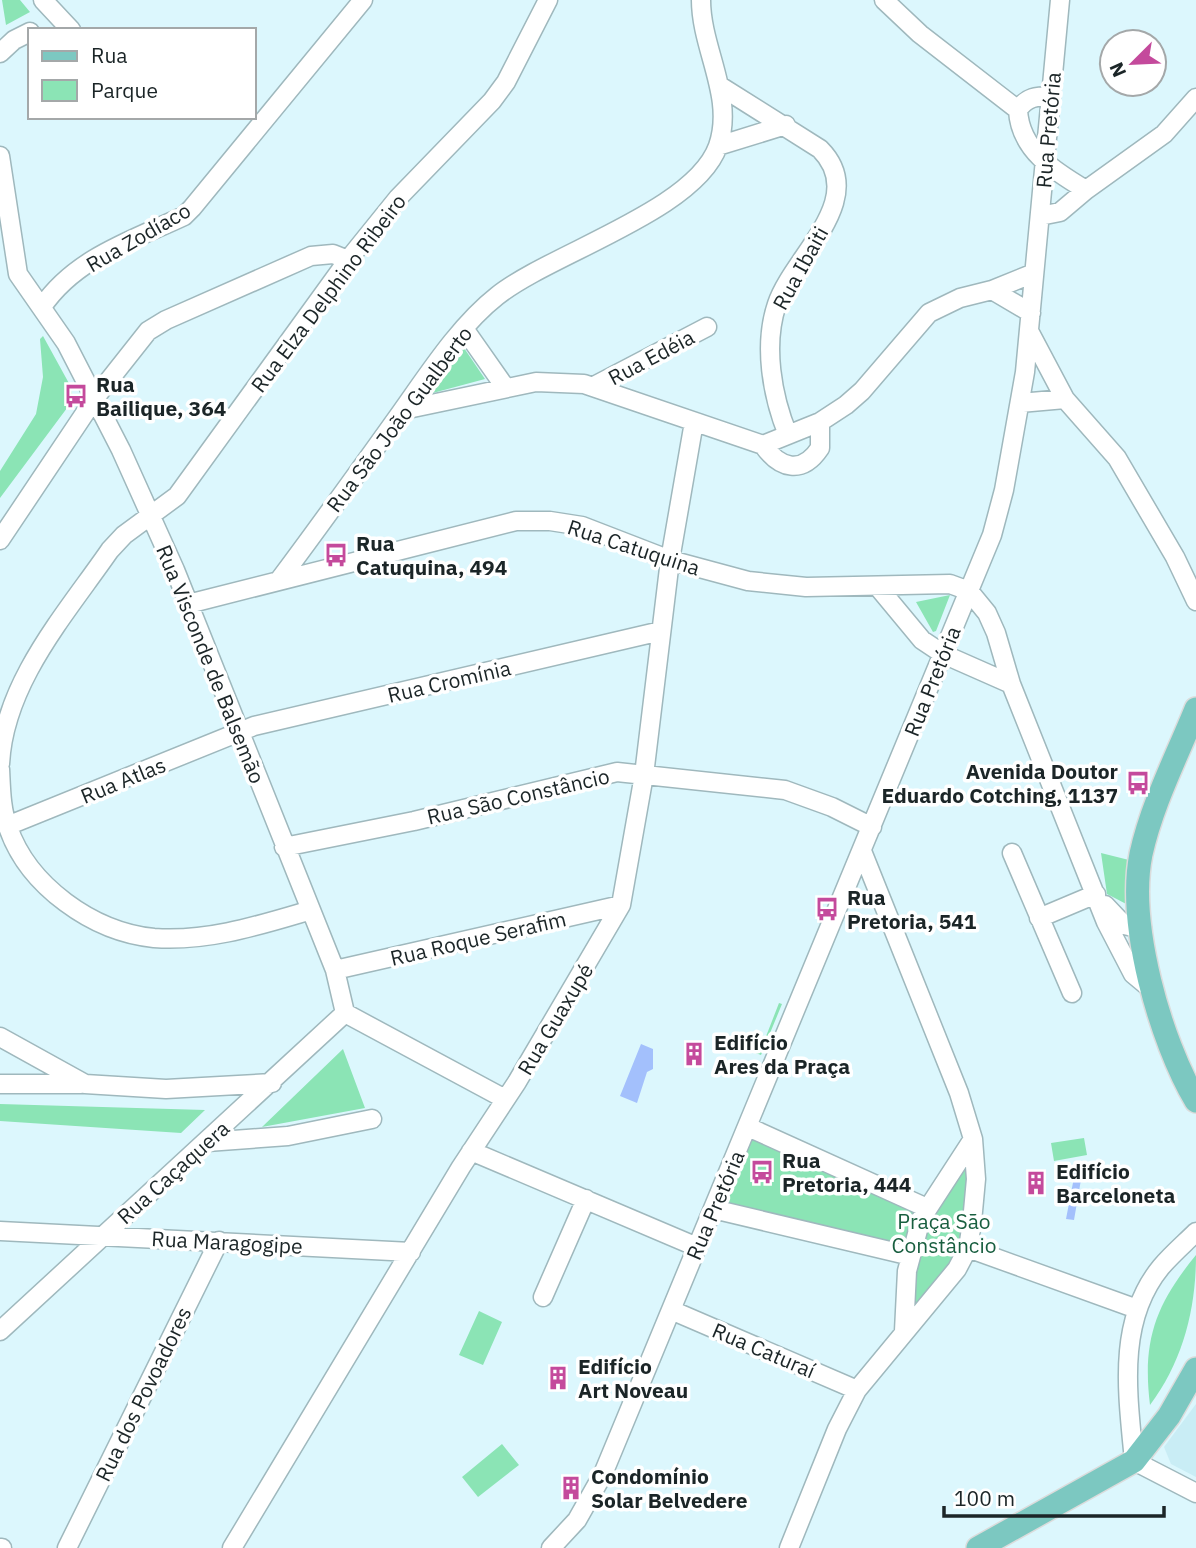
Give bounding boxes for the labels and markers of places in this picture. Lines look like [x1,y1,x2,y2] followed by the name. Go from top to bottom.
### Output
[96,370,226,422] place label: Rua Bailique, 364
[62,382,90,410] bus stop icon: Rua Bailique, 364
[356,529,507,581] place label: Rua Catuquina, 494
[322,541,350,569] bus stop icon: Rua Catuquina, 494
[881,757,1119,809] place label: Avenida Doutor Eduardo Cotching, 1137
[1124,769,1152,797] bus stop icon: Avenida Doutor Eduardo Cotching, 1137
[847,883,977,935] place label: Rua Pretoria, 541
[813,895,841,923] bus stop icon: Rua Pretoria, 541
[714,1028,850,1080] place label: Edifício Ares da Praça
[680,1040,708,1068] building icon: Edifício Ares da Praça
[782,1146,911,1198] place label: Rua Pretoria, 444
[1056,1157,1175,1209] place label: Edifício Barceloneta
[748,1158,776,1186] bus stop icon: Rua Pretoria, 444
[1022,1169,1050,1197] building icon: Edifício Barceloneta
[578,1352,688,1404] place label: Edifício Art Noveau
[544,1364,572,1392] building icon: Edifício Art Noveau
[591,1462,748,1514] place label: Condomínio Solar Belvedere
[557,1474,585,1502] building icon: Condomínio Solar Belvedere

